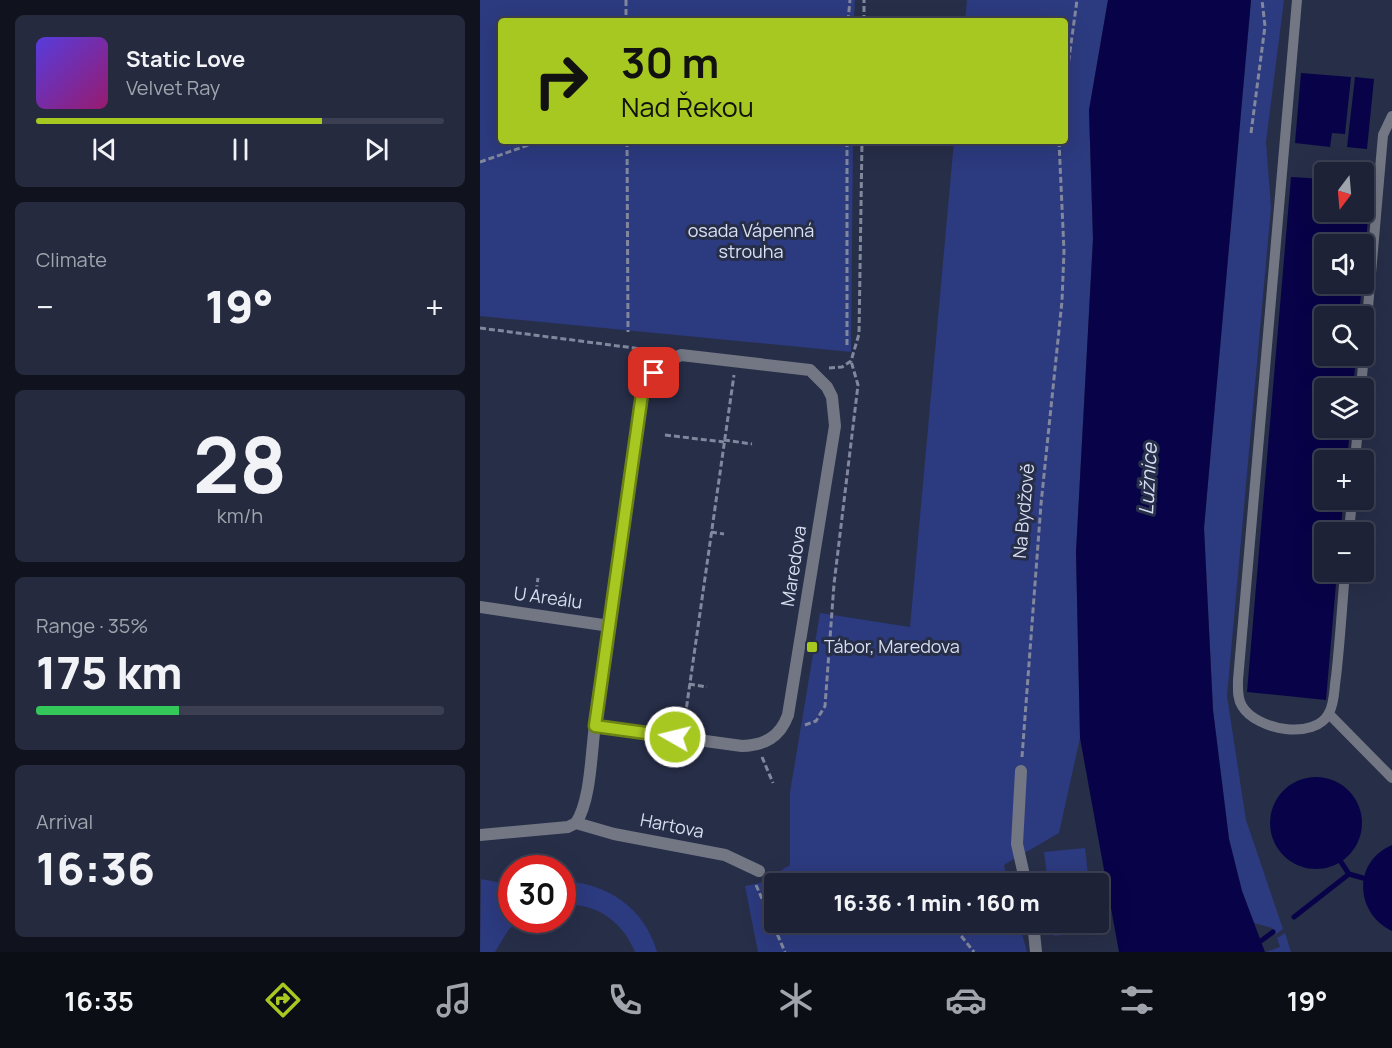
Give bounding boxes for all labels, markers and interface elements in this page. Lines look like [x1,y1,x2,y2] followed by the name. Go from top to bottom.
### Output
[621,33,719,91] text: 30 m
[522,42,600,120] icon: right
[126,44,245,74] text: Static Love
[126,74,220,101] text: Velvet Ray
[621,88,754,125] text: Nad Řekou
[88,133,121,166] icon: previous
[224,133,257,166] icon: pause
[360,133,393,166] icon: next
[1314,162,1374,222] north arrow
[1314,162,1374,582] map controls
[688,218,814,263] park label: osada Vápenná strouha
[1314,234,1374,294] button: sound
[36,246,107,273] text: Climate
[205,275,274,337] text: 19°
[36,284,54,329] text: −
[425,284,444,329] text: +
[1314,306,1374,366] button: search
[628,347,679,398] pin
[637,356,670,389] icon: arrive
[1314,378,1374,438] button: layers
[193,410,287,516] text: 28
[1132,441,1163,515] water label: Lužnice
[1314,450,1374,510] button: +
[1007,462,1039,560] street label: Na Bydžově
[217,502,263,529] text: km/h
[1314,522,1374,582] button: −
[775,524,811,608] street label: Maredova
[512,580,584,614] street label: U Areálu
[36,612,148,639] text: Range · 35%
[824,634,960,658] place label: Tábor, Maredova
[805,640,819,654] marker: Tábor, Maredova
[36,641,182,703] text: 175 km
[643,705,707,769] position arrow
[638,807,706,843] street label: Hartova
[36,808,93,835] text: Arrival
[36,837,155,899] text: 16:36
[498,855,576,933] speed limit sign: 30
[833,888,1040,918] text: 16:36 · 1 min · 160 m
[262,979,304,1021] icon: directions
[433,979,475,1021] icon: music
[604,979,646,1021] icon: phone
[775,979,817,1021] icon: climate
[945,979,987,1021] icon: car
[1116,979,1158,1021] icon: filters
[64,982,134,1019] text: 16:35
[1287,982,1328,1019] text: 19°

